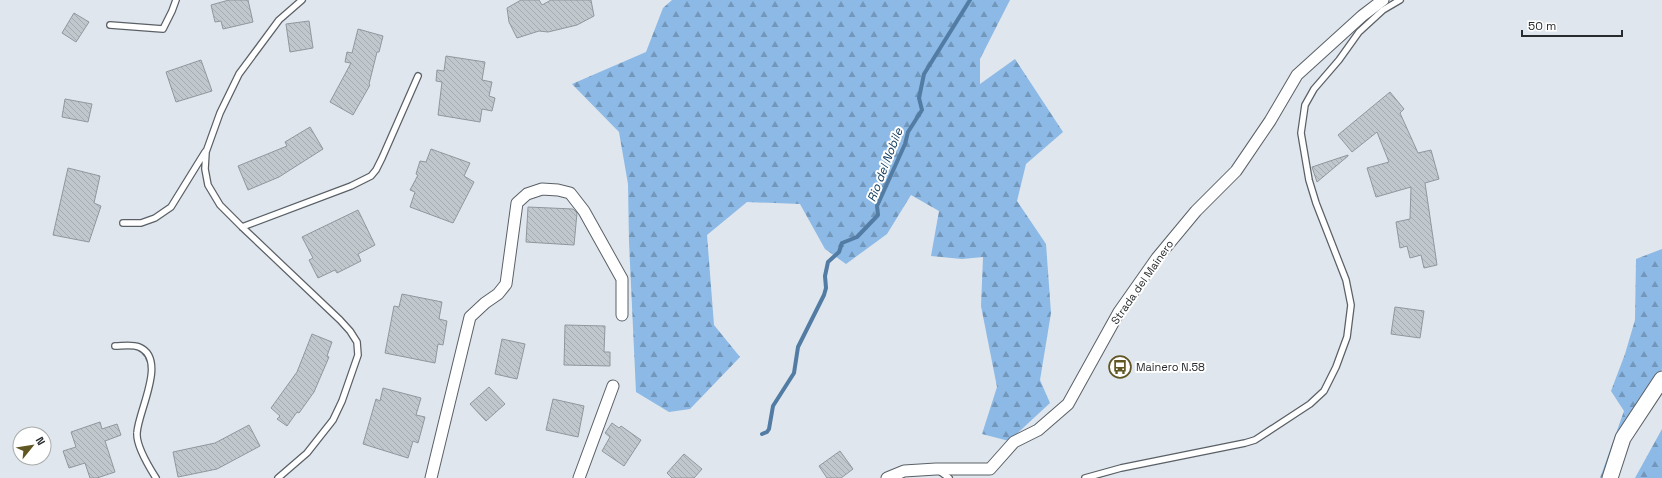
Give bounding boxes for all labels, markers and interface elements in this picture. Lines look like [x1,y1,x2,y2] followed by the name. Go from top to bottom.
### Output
[1522,12,1622,38] scale bar
[1528,18,1556,34] text: 50 m
[864,125,907,204] water label: Rio del Nobile
[1108,237,1176,327] street label: Strada del Mainero
[1107,354,1133,380] bus stop icon: Mainero N.58
[1136,360,1205,374] place label: Mainero N.58
[12,426,52,466] north arrow
[33,434,49,448] text: N

